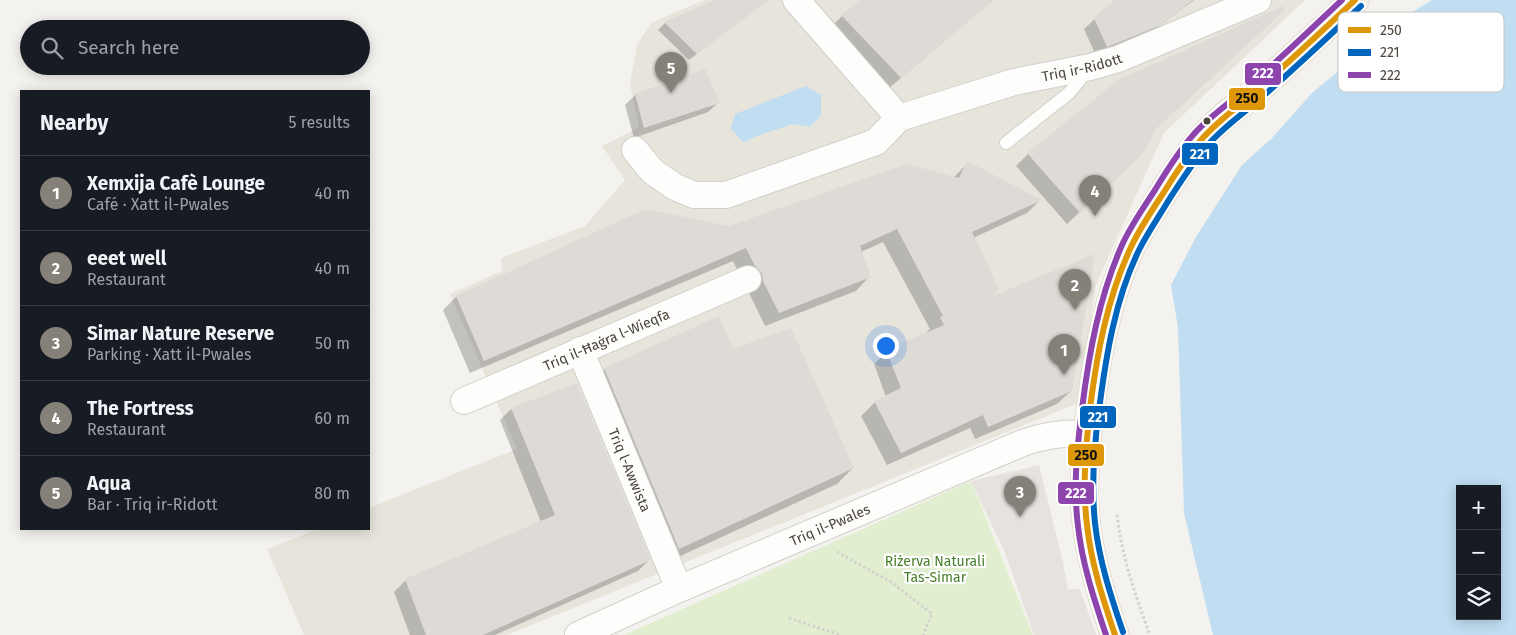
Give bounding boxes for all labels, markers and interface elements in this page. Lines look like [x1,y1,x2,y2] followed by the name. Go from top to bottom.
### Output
[1338,12,1504,92] legend
[20,20,370,75] search box
[1380,22,1402,39] text: 250
[38,34,66,62] icon: search
[78,36,179,59] text: Search here
[1380,44,1400,61] text: 221
[1040,50,1126,85] street label: Triq ir-Ridott
[655,52,687,93] pin: 5
[1244,62,1282,86] line badge: 222
[1252,65,1274,82] text: 222
[1380,67,1401,84] text: 222
[1228,87,1266,111] line badge: 250
[1236,90,1258,107] text: 250
[40,110,108,136] text: Nearby
[289,113,350,132] text: 5 results
[1202,116,1212,126] unlabelled marker
[1181,142,1219,166] line badge: 221
[1190,146,1210,163] text: 221
[87,172,265,195] text: Xemxija Cafè Lounge
[1079,175,1111,216] pin: 4
[52,184,60,203] text: 1
[315,184,350,203] text: 40 m
[87,195,229,214] text: Café · Xatt il-Pwales
[87,247,166,270] text: eeet well
[52,259,60,278] text: 2
[315,259,350,278] text: 40 m
[1059,269,1091,310] pin: 2
[87,270,166,289] text: Restaurant
[541,306,672,375] street label: Triq il-Ħaġra l-Wieqfa
[87,322,274,345] text: Simar Nature Reserve
[873,333,899,359] your location
[52,334,60,353] text: 3
[315,334,350,353] text: 50 m
[1048,334,1080,375] pin: 1
[87,345,251,364] text: Parking · Xatt il-Pwales
[87,397,194,420] text: The Fortress
[1079,405,1117,429] line badge: 221
[51,409,61,428] text: 4
[315,409,350,428] text: 60 m
[1088,409,1108,426] text: 221
[87,420,166,439] text: Restaurant
[604,426,654,515] street label: Triq l-Awwista
[1067,443,1105,467] line badge: 250
[1075,447,1097,464] text: 250
[87,472,131,495] text: Aqua
[1004,476,1036,517] pin: 3
[1057,481,1095,505] line badge: 222
[52,484,60,503] text: 5
[314,484,350,503] text: 80 m
[1065,485,1087,502] text: 222
[1456,485,1501,620] map controls
[1456,485,1501,530] button: +
[87,495,217,514] text: Bar · Triq ir-Ridott
[787,501,873,550] street label: Triq il-Pwales
[1456,530,1501,575] button: −
[885,553,985,586] park label: Riżerva Naturali Tas-Simar
[1456,575,1501,620] button: layers

